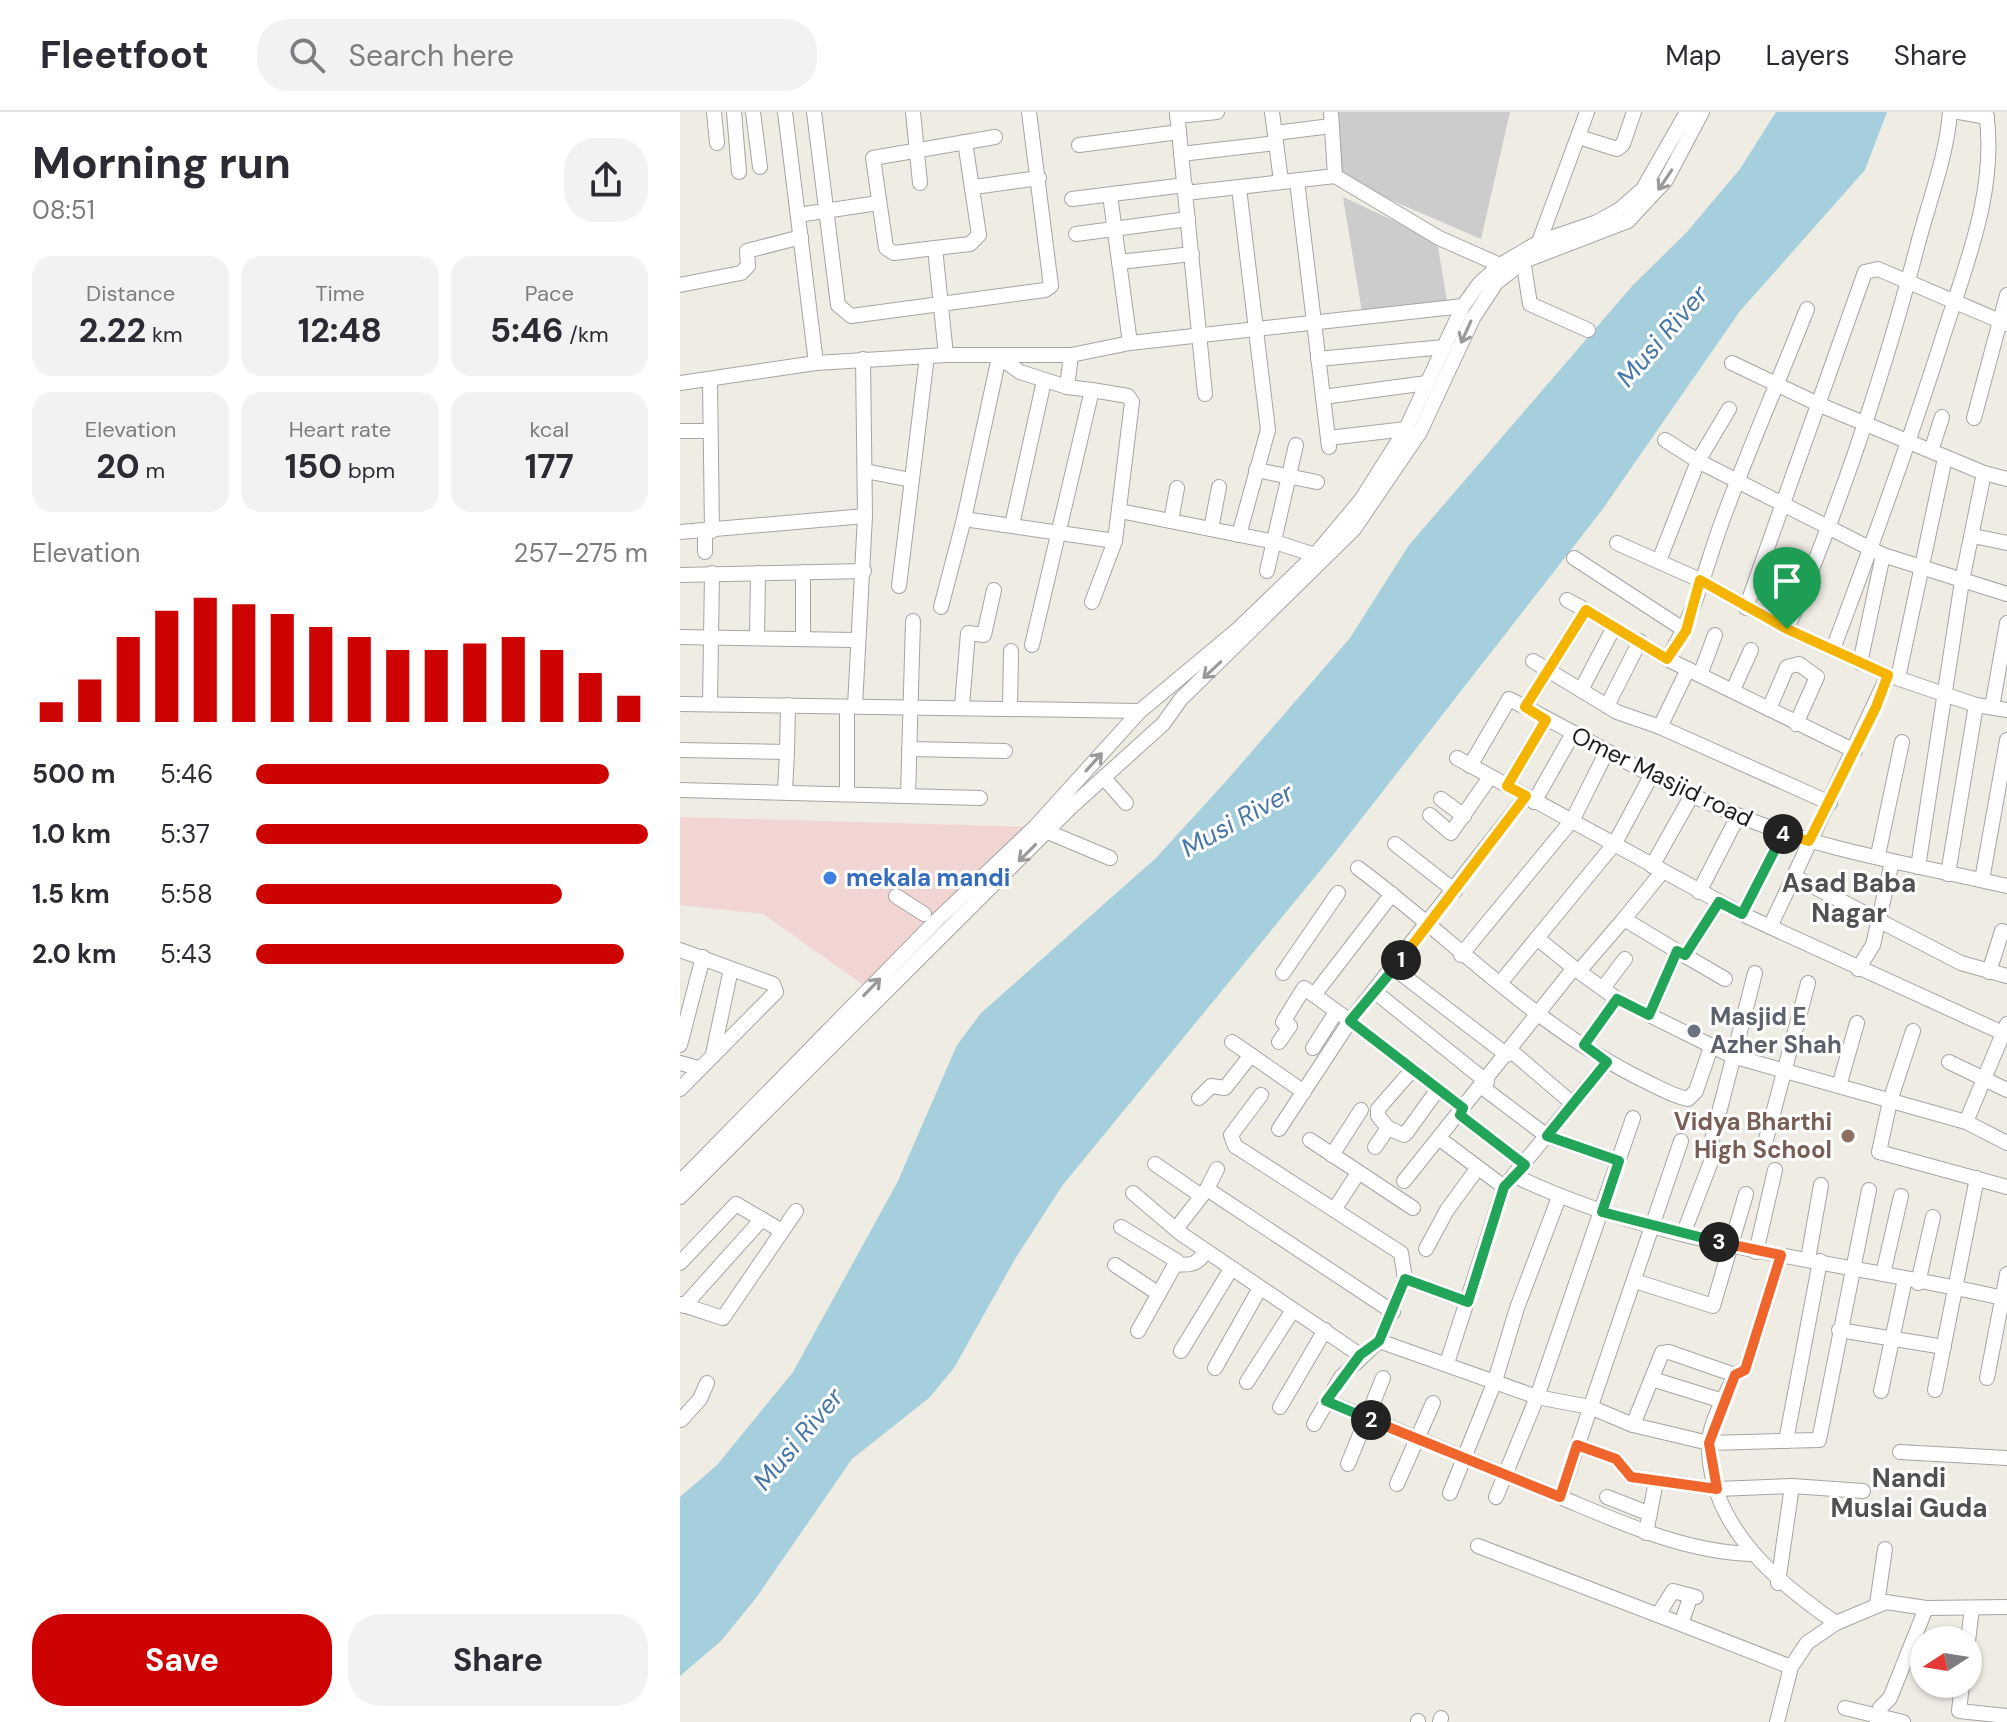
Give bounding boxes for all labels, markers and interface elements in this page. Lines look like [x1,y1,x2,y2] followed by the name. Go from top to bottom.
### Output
[257,19,817,91] search box
[40,30,209,80] text: Fleetfoot
[285,33,329,77] icon: search
[349,36,514,75] text: Search here
[1665,37,1722,74] text: Map
[1766,37,1850,74] text: Layers
[1894,37,1967,74] text: Share
[32,134,291,192] text: Morning run
[564,138,648,222] button: share
[1656,169,1673,191] one-way arrow
[32,193,95,227] text: 08:51
[1609,277,1716,394] water label: Musi River
[86,279,175,308] text: Distance
[315,279,365,308] text: Time
[525,279,574,308] text: Pace
[79,308,146,353] text: 2.22
[298,308,382,353] text: 12:48
[490,308,563,353] text: 5:46
[1458,319,1473,344] one-way arrow
[146,320,183,349] text: km
[563,320,609,349] text: /km
[85,415,177,444] text: Elevation
[289,415,391,444] text: Heart rate
[529,415,569,444] text: kcal
[96,444,140,489] text: 20
[285,444,342,489] text: 150
[525,444,574,489] text: 177
[140,456,165,485] text: m
[342,456,395,485] text: bpm
[32,536,140,570] text: Elevation
[514,536,648,570] text: 257–275 m
[1753,547,1821,629] pin
[1765,559,1809,603] icon: arrive
[1202,661,1222,679] one-way arrow
[1566,719,1758,834] street label: Omer Masjid road
[1084,752,1102,772] one-way arrow
[32,757,115,791] text: 500 m
[160,757,213,791] text: 5:46
[1175,775,1300,865] water label: Musi River
[1763,814,1803,854] pin: 4
[32,817,111,851] text: 1.0 km
[160,817,210,851] text: 5:37
[1776,819,1790,848] text: 4
[1018,843,1037,863] one-way arrow
[846,862,1010,893] place label: mekala mandi
[1782,866,1916,930] district label: Asad Baba Nagar
[821,869,839,887] marker: mekala mandi
[32,877,110,911] text: 1.5 km
[160,877,213,911] text: 5:58
[32,937,116,971] text: 2.0 km
[160,937,212,971] text: 5:43
[1381,940,1421,980] pin: 1
[1397,945,1405,974] text: 1
[862,978,881,997] one-way arrow
[1710,1001,1842,1060] place label: Masjid E Azher Shah
[1685,1022,1703,1040] marker: Masjid E Azher Shah
[1674,1106,1832,1165] place label: Vidya Bharthi High School
[1839,1127,1857,1145] marker: Vidya Bharthi High School
[1699,1222,1739,1262] pin: 3
[1712,1227,1726,1256] text: 3
[745,1380,852,1497] water label: Musi River
[1351,1400,1391,1440] pin: 2
[1365,1405,1377,1434] text: 2
[1831,1461,1987,1525] district label: Nandi Muslai Guda
[32,1614,332,1706] button: Save
[348,1614,648,1706] button: Share
[1910,1626,1982,1698] north arrow
[1910,1626,1982,1698] map controls

